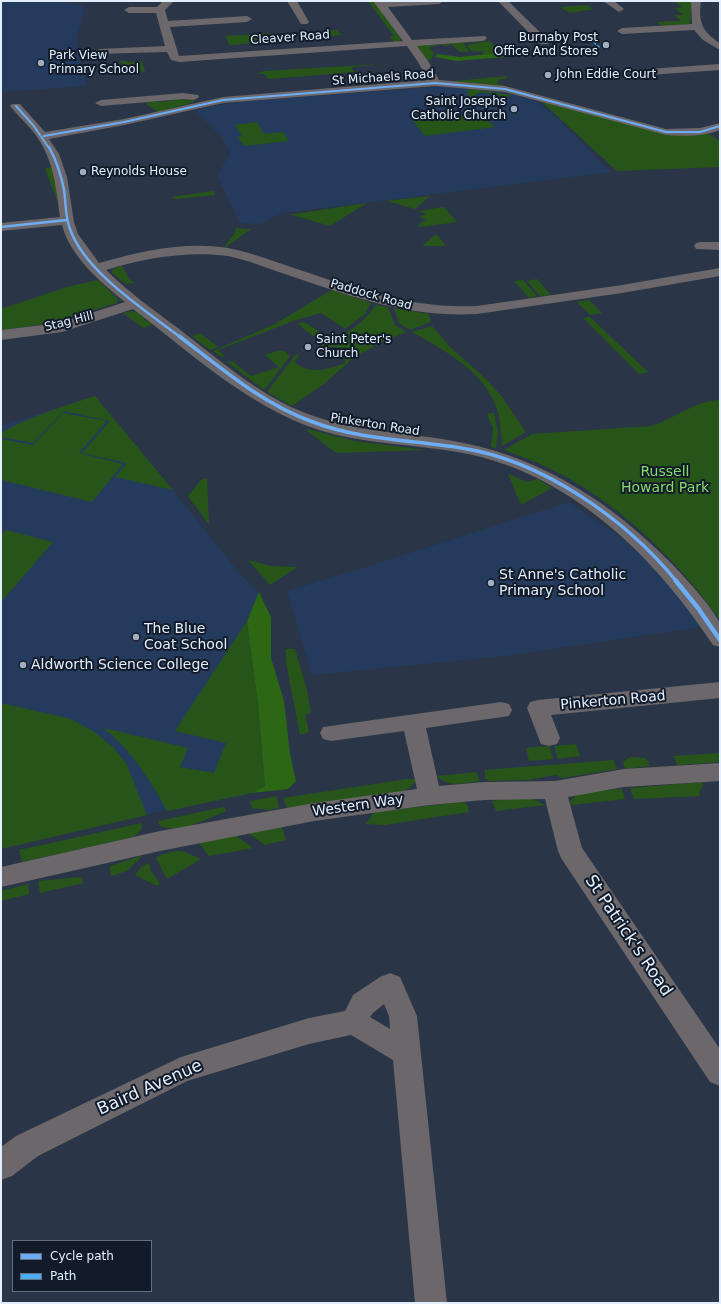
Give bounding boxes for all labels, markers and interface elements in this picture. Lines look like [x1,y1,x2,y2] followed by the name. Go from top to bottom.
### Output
[250,28,330,48] street label: Cleaver Road
[494,31,598,59] place label: Burnaby Post Office And Stores
[601,40,611,50] marker: Burnaby Post Office And Stores
[49,49,139,77] place label: Park View Primary School
[36,58,46,68] marker: Park View Primary School
[331,67,435,89] street label: St Michaels Road
[556,68,656,82] place label: John Eddie Court
[543,70,553,80] marker: John Eddie Court
[411,95,506,123] place label: Saint Josephs Catholic Church
[509,104,519,114] marker: Saint Josephs Catholic Church
[91,165,187,179] place label: Reynolds House
[78,167,88,177] marker: Reynolds House
[329,276,413,314] street label: Paddock Road
[43,309,95,335] street label: Stag Hill
[316,333,391,361] place label: Saint Peter's Church
[303,342,313,352] marker: Saint Peter's Church
[329,411,421,439] street label: Pinkerton Road
[621,464,709,496] park label: Russell Howard Park
[499,567,626,600] place label: St Anne's Catholic Primary School
[486,578,496,588] marker: St Anne's Catholic Primary School
[144,621,227,654] place label: The Blue Coat School
[131,632,141,642] marker: The Blue Coat School
[31,657,209,673] place label: Aldworth Science College
[18,660,28,670] marker: Aldworth Science College
[560,688,666,714] street label: Pinkerton Road
[311,791,405,821] street label: Western Way
[580,871,676,1001] street label: St Patrick's Road
[94,1056,206,1120] street label: Baird Avenue
[12,1240,152,1292] legend
[50,1249,114,1263] text: Cycle path
[50,1269,76,1283] text: Path

